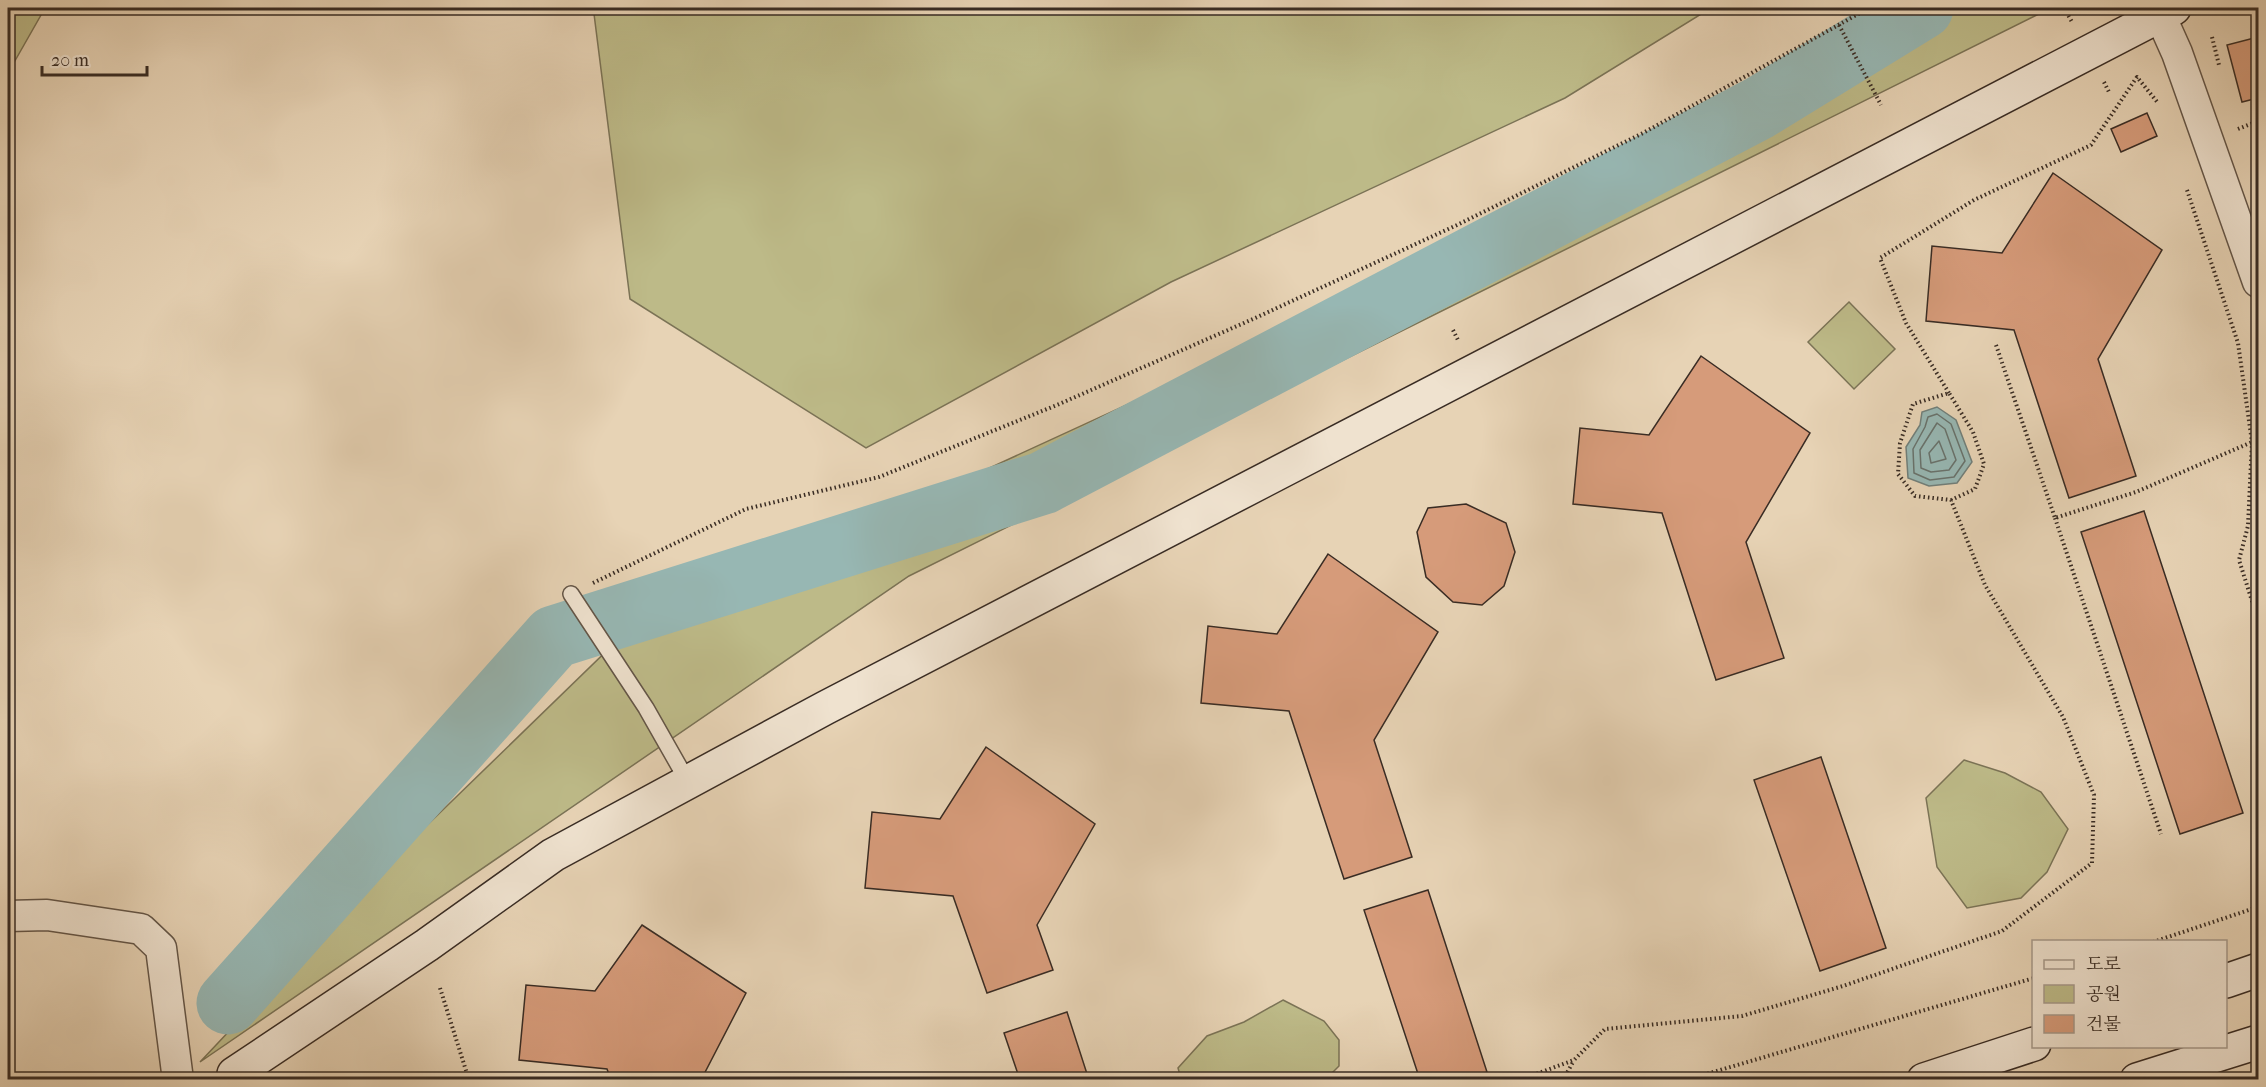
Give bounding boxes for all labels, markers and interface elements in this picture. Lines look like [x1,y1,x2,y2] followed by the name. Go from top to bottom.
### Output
[42,39,147,77] scale bar
[51,50,89,71] text: 20 m
[2032,940,2227,1048] legend
[2086,954,2121,975] text: 도로
[2086,984,2121,1005] text: 공원
[2086,1014,2121,1035] text: 건물

